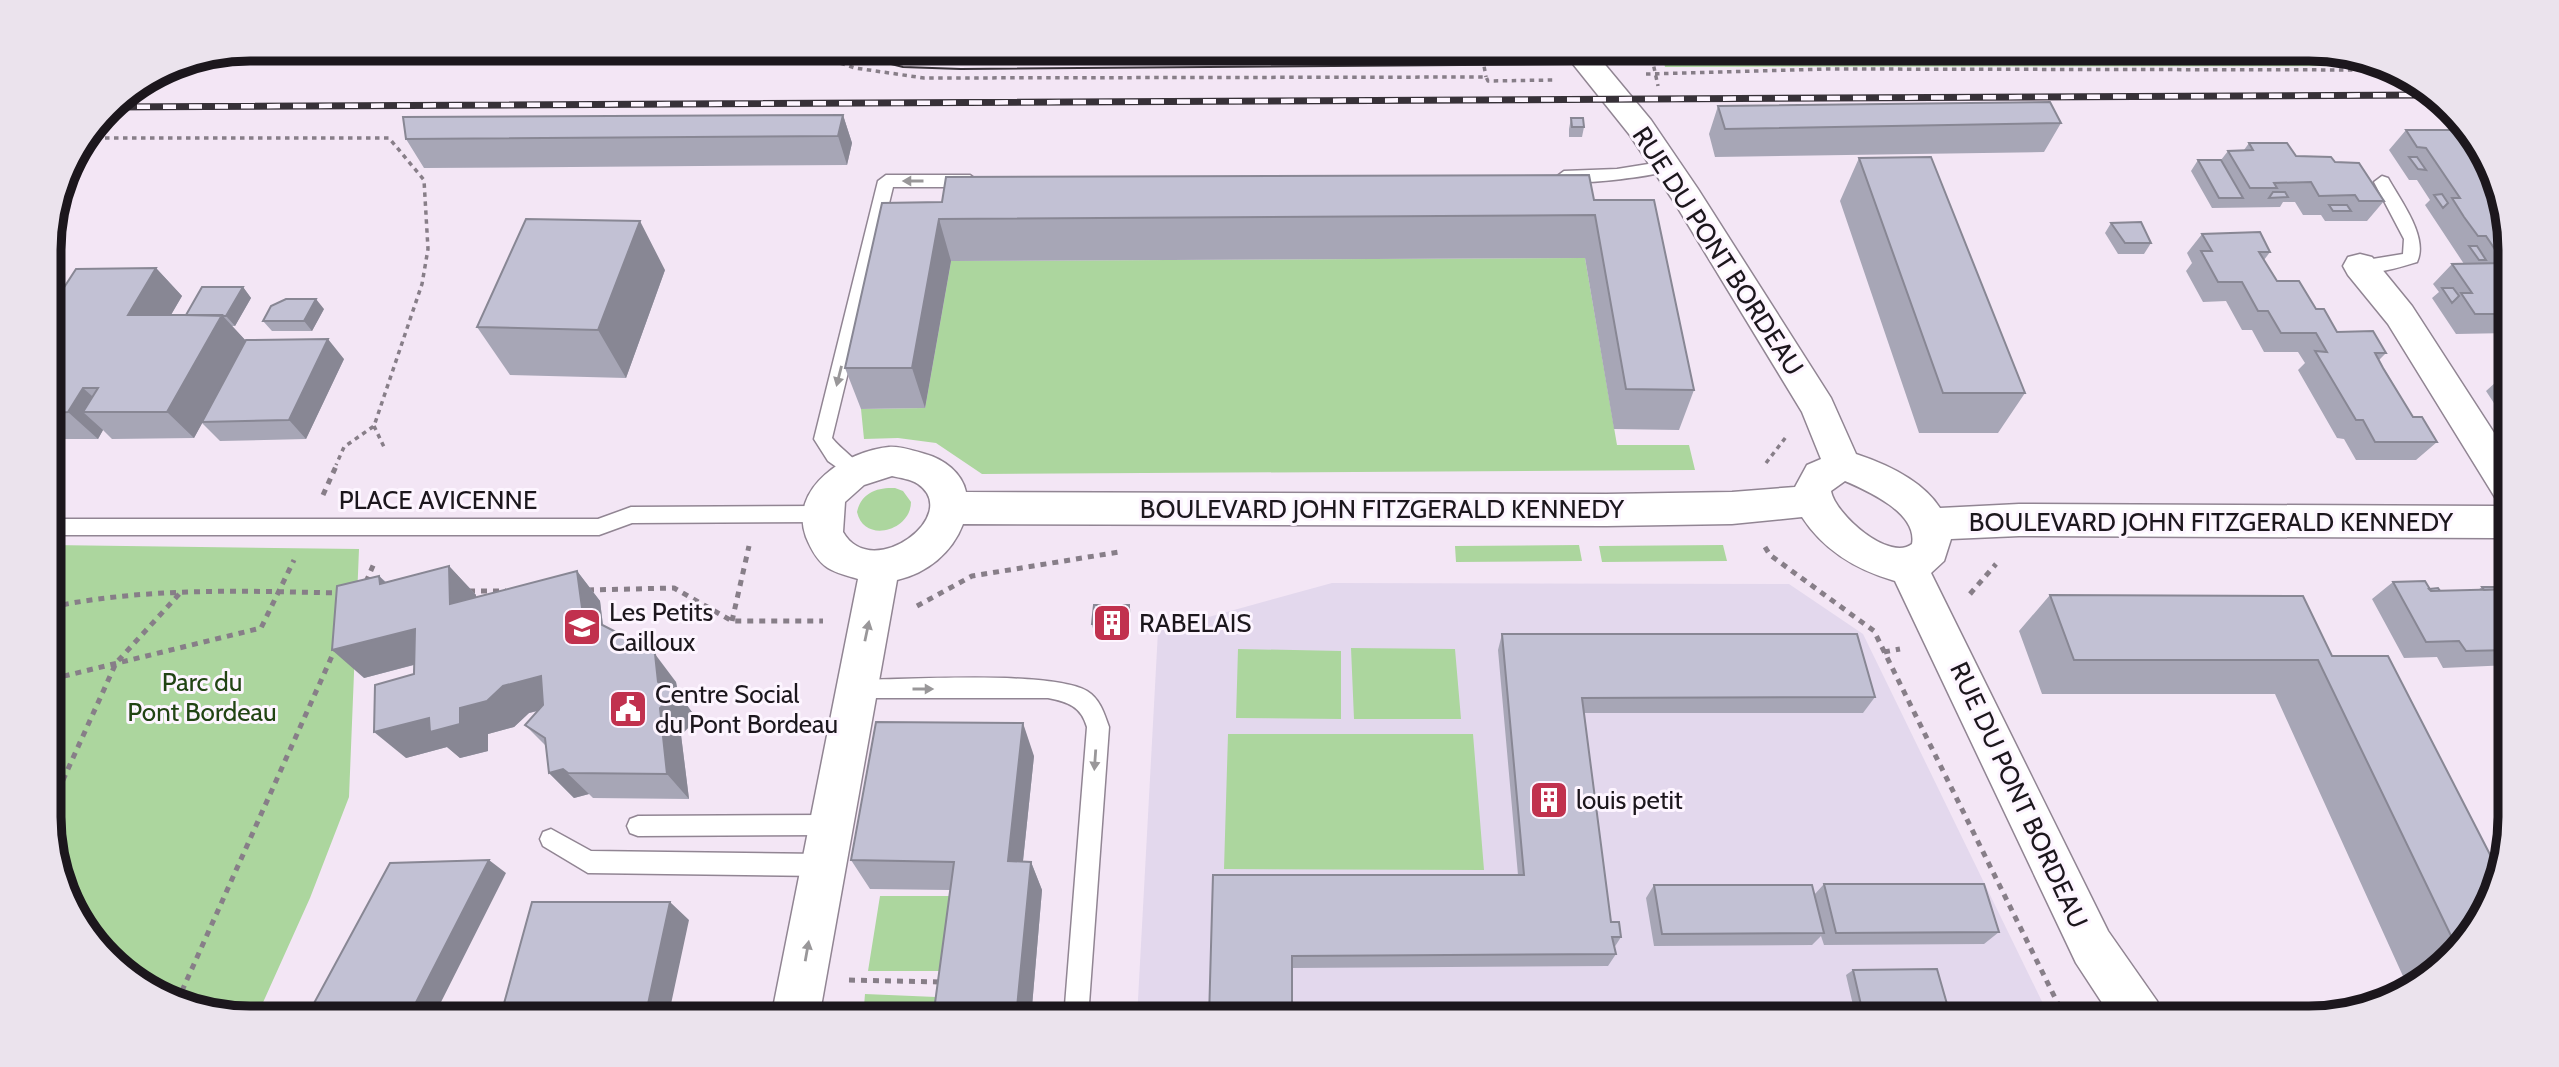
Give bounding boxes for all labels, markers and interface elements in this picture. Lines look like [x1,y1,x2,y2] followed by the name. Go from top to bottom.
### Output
[1626,121,1810,381] street label: RUE DU PONT BORDEAU
[902,175,924,187] one-way arrow
[833,365,844,387] one-way arrow
[339,484,537,516] street label: PLACE AVICENNE
[1140,493,1624,525] street label: BOULEVARD JOHN FITZGERALD KENNEDY
[1969,506,2453,538] street label: BOULEVARD JOHN FITZGERALD KENNEDY
[609,596,714,658] place label: Les Petits Cailloux
[1091,602,1133,644] building icon: RABELAIS
[561,606,603,648] school or university icon: Les Petits Cailloux
[1139,607,1251,639] place label: RABELAIS
[861,620,872,642] one-way arrow
[1943,657,2095,933] street label: RUE DU PONT BORDEAU
[127,666,277,728] park label: Parc du Pont Bordeau
[655,678,838,740] place label: Centre Social du Pont Bordeau
[912,683,934,695] one-way arrow
[607,688,649,730] public building icon: Centre Social du Pont Bordeau
[1089,750,1100,772] one-way arrow
[1528,779,1570,821] building icon: louis petit
[1576,784,1683,816] place label: louis petit
[802,940,813,962] one-way arrow

